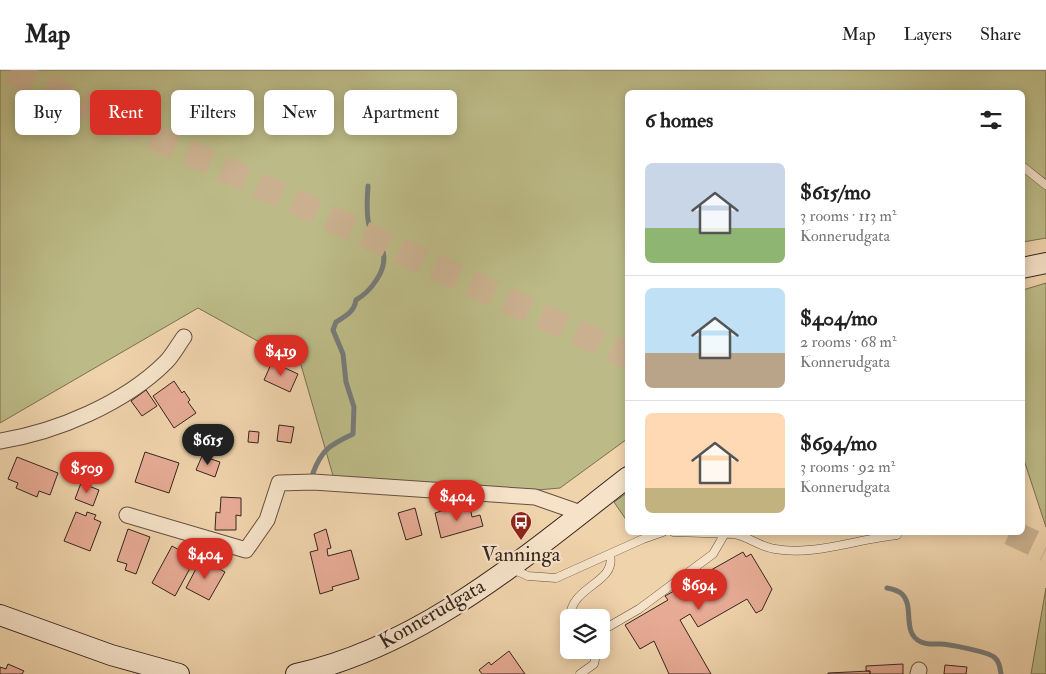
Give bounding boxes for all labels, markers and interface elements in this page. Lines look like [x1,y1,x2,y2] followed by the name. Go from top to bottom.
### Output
[25,19,70,50] text: Map
[842,23,876,46] text: Map
[904,23,952,46] text: Layers
[980,23,1021,46] text: Share
[15,90,80,135] chip: Buy
[90,90,161,135] chip: Rent
[171,90,254,135] chip: Filters
[264,90,334,135] chip: New
[344,90,457,135] chip: Apartment
[977,106,1005,134] icon: filters
[645,107,713,134] text: 6 homes
[800,179,871,206] text: $615/mo
[685,183,745,243] icon: home
[800,206,896,226] text: 3 rooms · 113 m²
[800,226,890,246] text: Konnerudgata
[800,305,877,332] text: $404/mo
[685,308,745,368] icon: home
[800,332,896,352] text: 2 rooms · 68 m²
[251,334,311,377] pin: $419
[265,341,297,361] text: $419
[800,352,890,372] text: Konnerudgata
[178,424,238,466] pin: $615
[193,430,223,450] text: $615
[800,430,877,457] text: $694/mo
[685,433,745,493] icon: home
[57,452,117,494] pin: $509
[800,457,895,477] text: 3 rooms · 92 m²
[71,458,103,478] text: $509
[800,477,890,497] text: Konnerudgata
[427,480,487,522] pin: $404
[440,486,474,506] text: $404
[509,510,533,541] bus stop icon: Vanninga
[175,538,235,580] pin: $404
[482,541,561,568] place label: Vanninga
[188,544,222,564] text: $404
[669,568,729,611] pin: $694
[374,573,490,655] street label: Konnerudgata
[682,575,716,595] text: $694
[560,609,610,659] map controls
[560,609,610,659] button: layers

